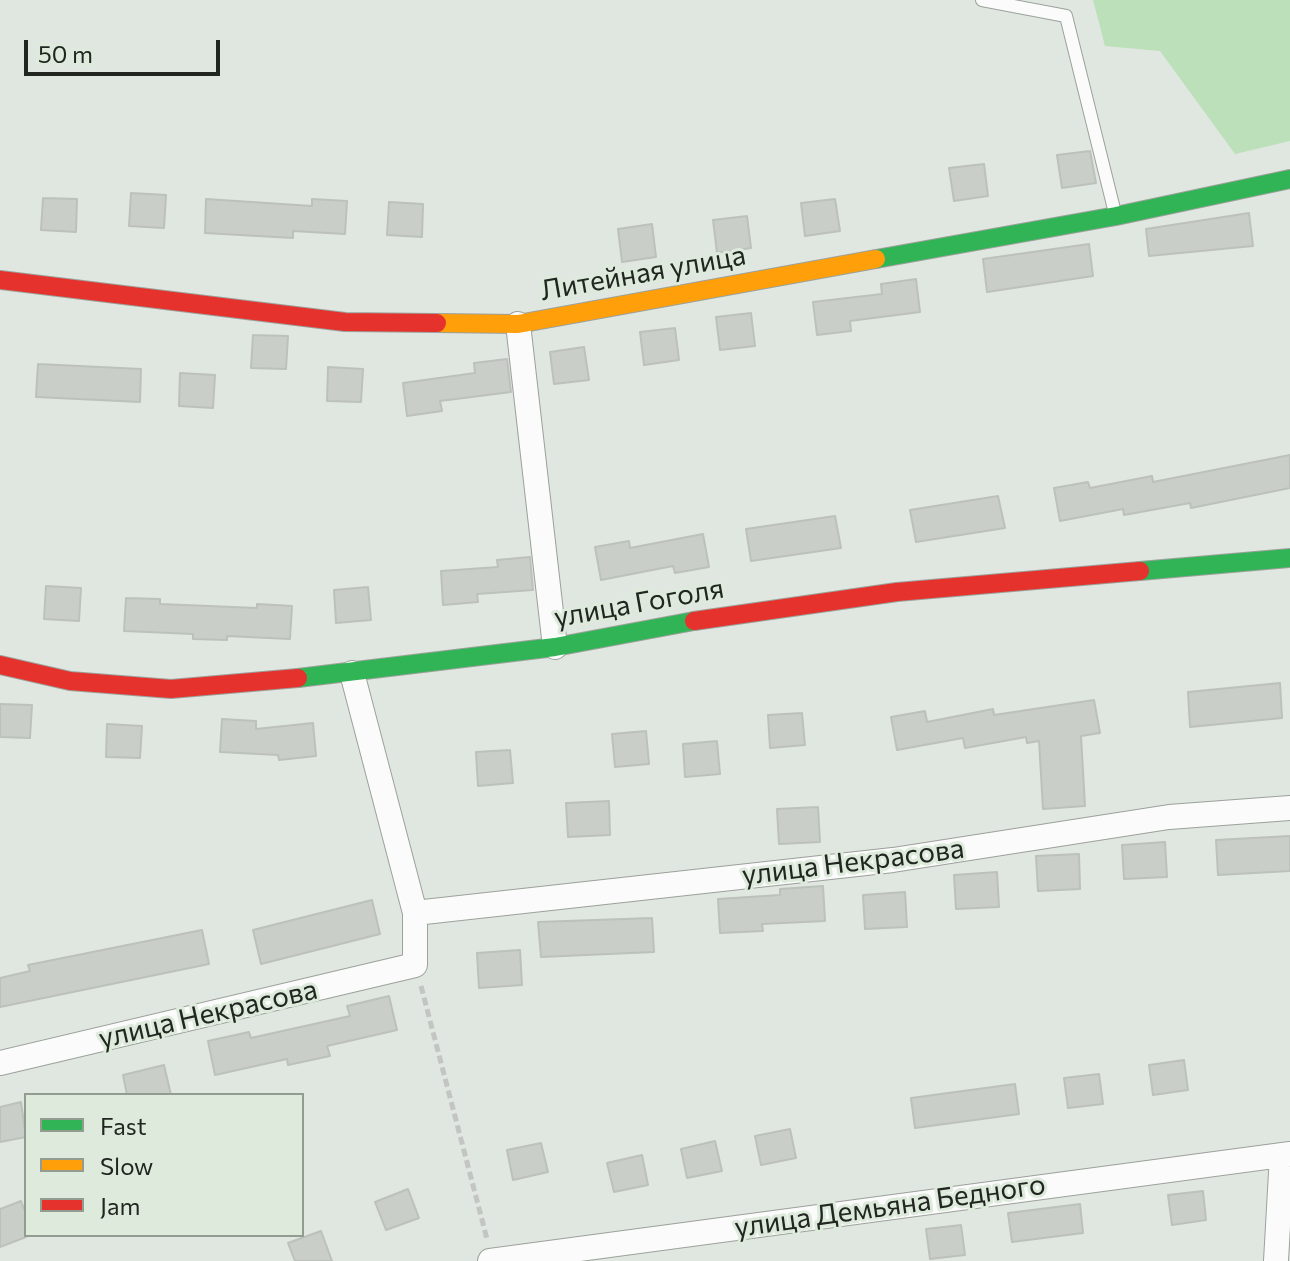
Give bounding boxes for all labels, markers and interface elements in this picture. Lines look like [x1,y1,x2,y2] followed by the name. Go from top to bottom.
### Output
[28,24,224,74] scale bar
[38,39,93,68] text: 50 m
[538,238,748,308] street label: Литейная улица
[551,572,727,634] street label: улица Гоголя
[740,832,966,892] street label: улица Некрасова
[95,972,321,1056] street label: улица Некрасова
[24,1093,304,1237] legend
[100,1111,147,1140] text: Fast
[100,1151,153,1180] text: Slow
[732,1168,1048,1244] street label: улица Демьяна Бедного
[100,1191,140,1220] text: Jam

